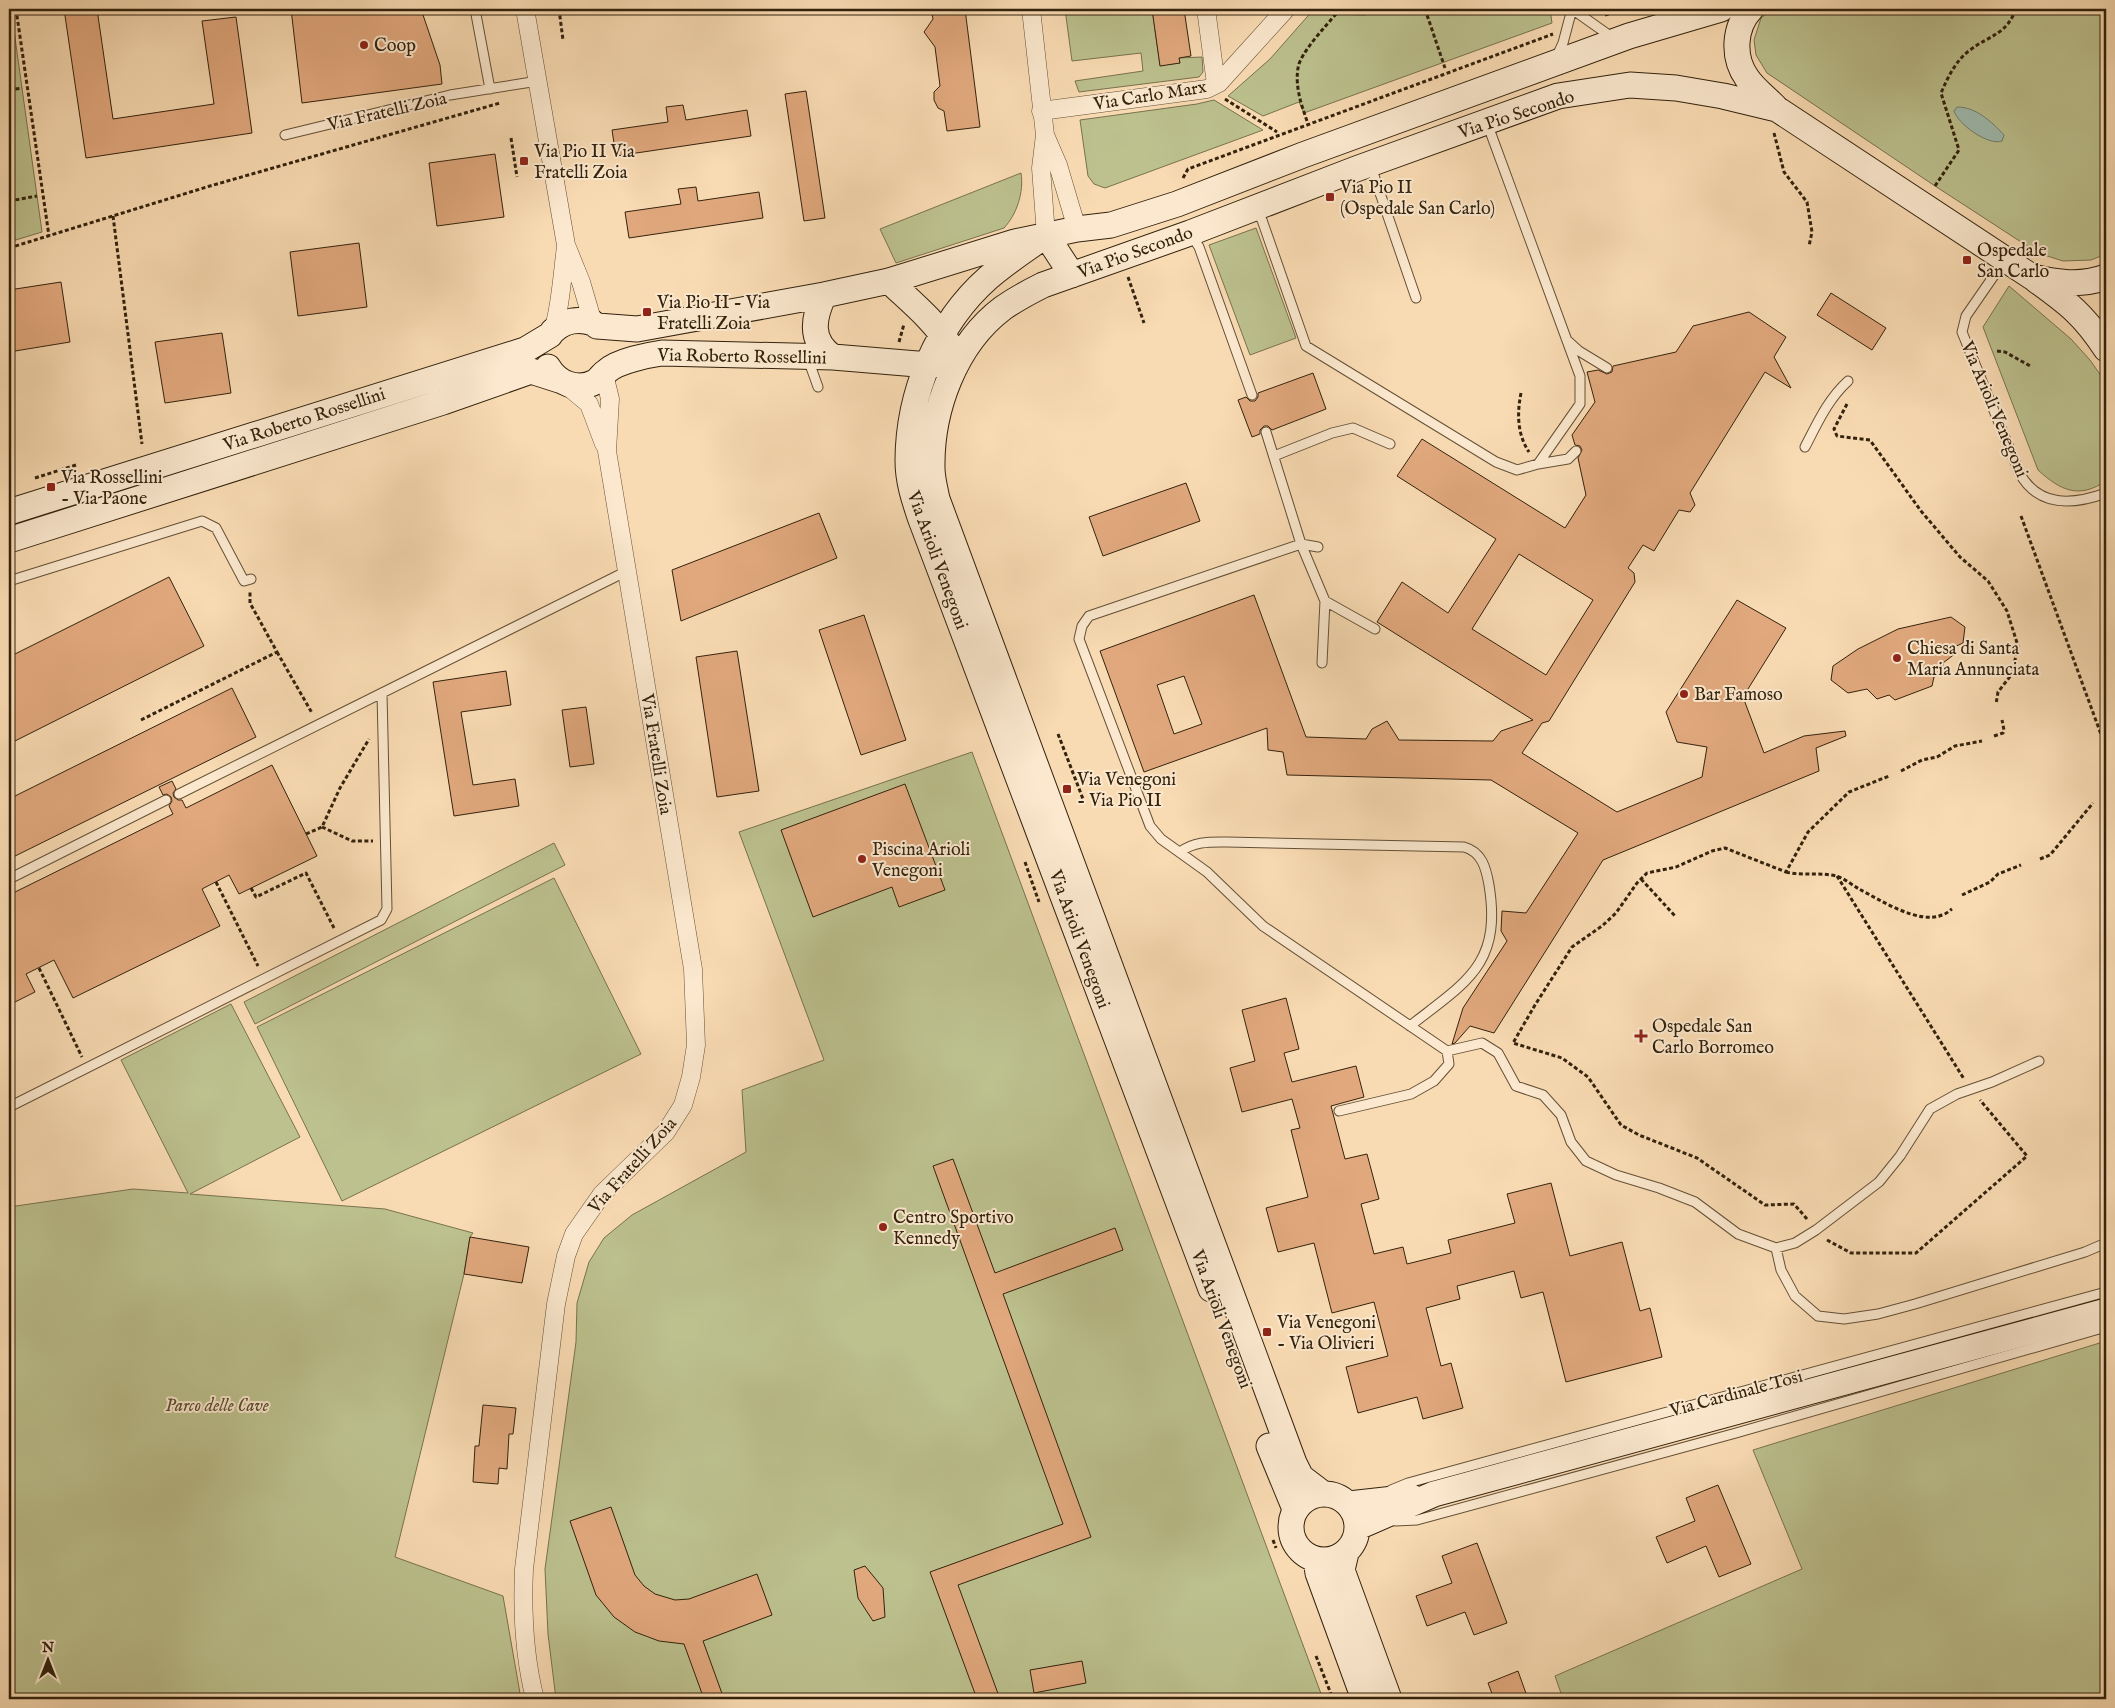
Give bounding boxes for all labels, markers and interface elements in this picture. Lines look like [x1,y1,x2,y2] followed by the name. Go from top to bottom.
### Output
[374,35,416,58] place label: Coop
[358,39,370,51] marker: Coop
[1091,76,1209,117] street label: Via Carlo Marx
[1455,86,1578,145] street label: Via Pio Secondo
[324,88,449,138] street label: Via Fratelli Zoia
[533,141,635,185] place label: Via Pio II Via Fratelli Zoia
[518,155,530,167] marker: Via Pio II Via Fratelli Zoia
[1339,177,1495,221] place label: Via Pio II (Ospedale San Carlo)
[1324,191,1336,203] marker: Via Pio II (Ospedale San Carlo)
[1074,222,1196,285] street label: Via Pio Secondo
[1977,240,2050,284] place label: Ospedale San Carlo
[1961,254,1973,266] marker: Ospedale San Carlo
[656,292,770,336] place label: Via Pio II - Via Fratelli Zoia
[641,306,653,318] marker: Via Pio II - Via Fratelli Zoia
[1954,337,2033,481] street label: Via Arioli Venegoni
[656,345,827,370] street label: Via Roberto Rossellini
[220,383,389,458] street label: Via Roberto Rossellini
[60,467,163,511] place label: Via Rossellini - Via Paone
[45,481,57,493] marker: Via Rossellini - Via Paone
[901,487,972,633] street label: Via Arioli Venegoni
[1907,638,2039,682] place label: Chiesa di Santa Maria Annunciata
[1891,652,1903,664] marker: Chiesa di Santa Maria Annunciata
[1694,684,1783,707] place label: Bar Famoso
[1678,688,1690,700] marker: Bar Famoso
[634,691,676,816] street label: Via Fratelli Zoia
[1076,769,1176,813] place label: Via Venegoni - Via Pio II
[1061,783,1073,795] marker: Via Venegoni - Via Pio II
[871,839,970,883] place label: Piscina Arioli Venegoni
[856,853,868,865] marker: Piscina Arioli Venegoni
[1043,866,1114,1012] street label: Via Arioli Venegoni
[1652,1016,1774,1060] place label: Ospedale San Carlo Borromeo
[1634,1029,1648,1043] marker: Ospedale San Carlo Borromeo
[583,1113,683,1220] street label: Via Fratelli Zoia
[893,1207,1014,1251] place label: Centro Sportivo Kennedy
[877,1221,889,1233] marker: Centro Sportivo Kennedy
[1185,1246,1256,1392] street label: Via Arioli Venegoni
[1276,1312,1376,1356] place label: Via Venegoni - Via Olivieri
[1261,1326,1273,1338] marker: Via Venegoni - Via Olivieri
[1666,1366,1806,1424] street label: Via Cardinale Tosi
[165,1395,269,1418] park label: Parco delle Cave
[22,1636,72,1686] north arrow
[41,1639,54,1657] text: N

